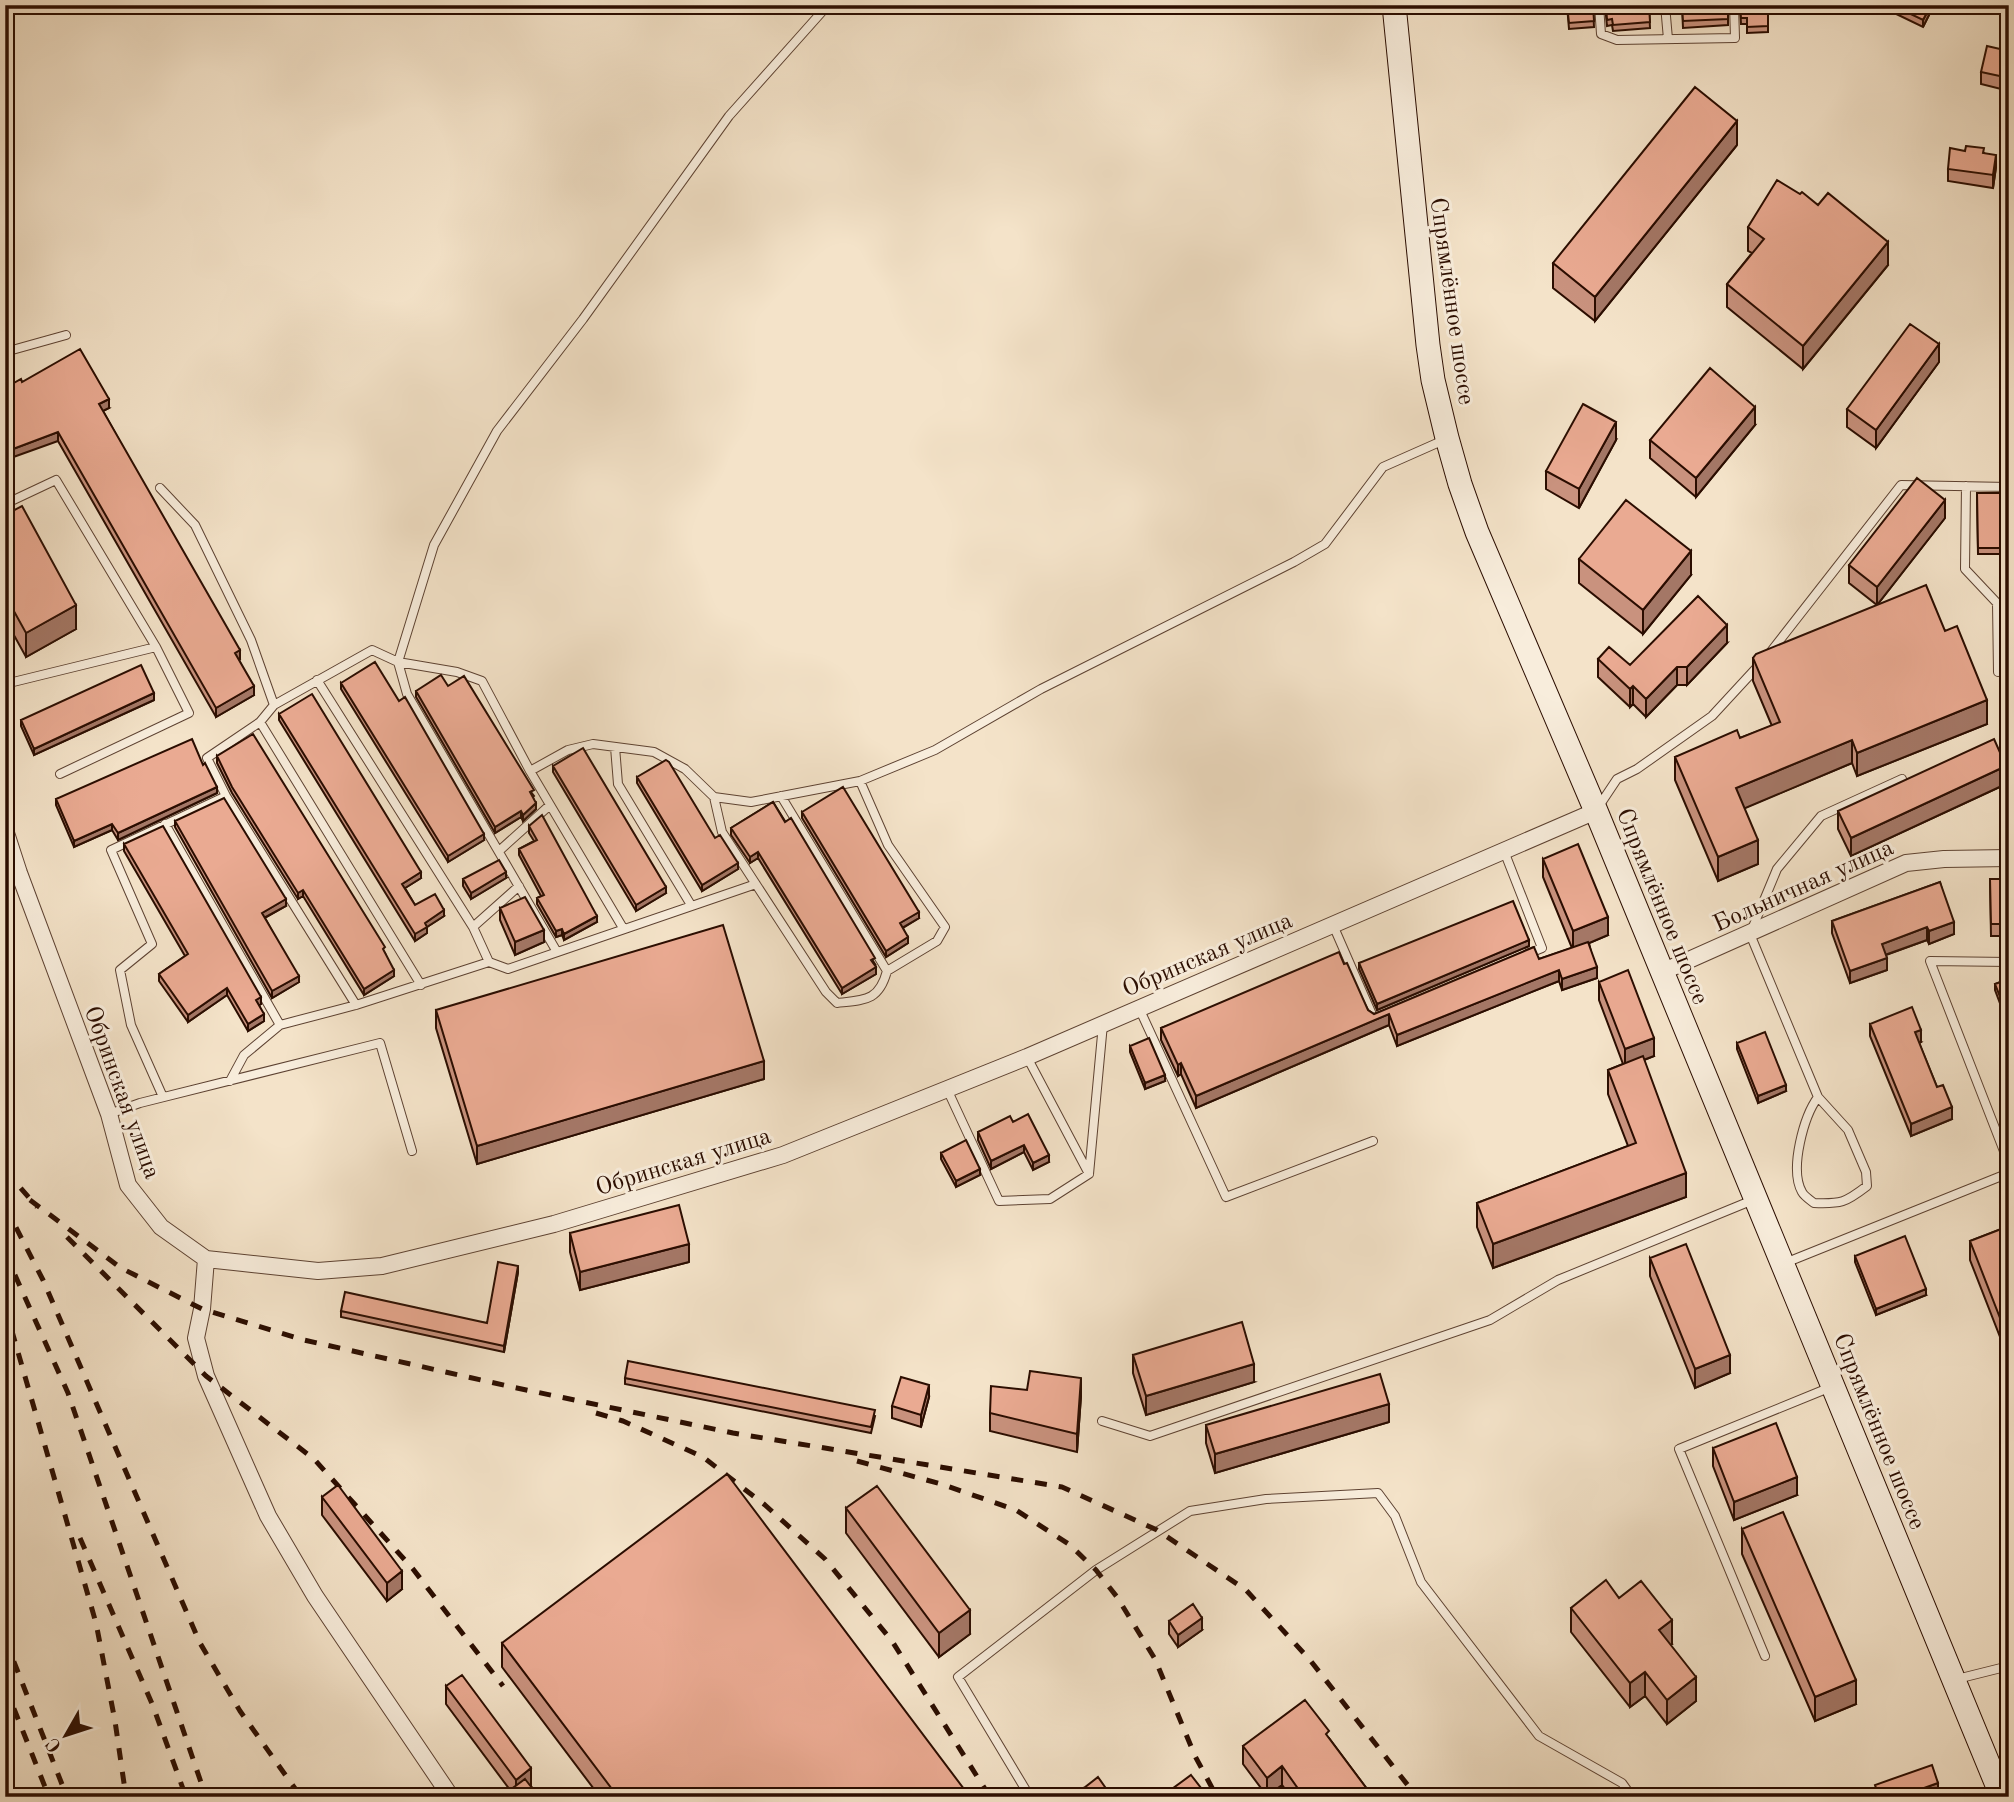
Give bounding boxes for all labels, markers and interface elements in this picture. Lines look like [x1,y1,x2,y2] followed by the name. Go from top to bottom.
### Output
[1425,196,1477,407] street label: Спрямлённое шоссе
[1611,805,1711,1008] street label: Спрямлённое шоссе
[1710,836,1898,937] street label: Больничная улица
[1119,909,1296,1002] street label: Обринская улица
[79,1003,164,1183] street label: Обринская улица
[593,1125,774,1201] street label: Обринская улица
[1828,1330,1928,1533] street label: Спрямлённое шоссе
[32,1700,102,1770] north arrow
[43,1733,66,1755] text: С

